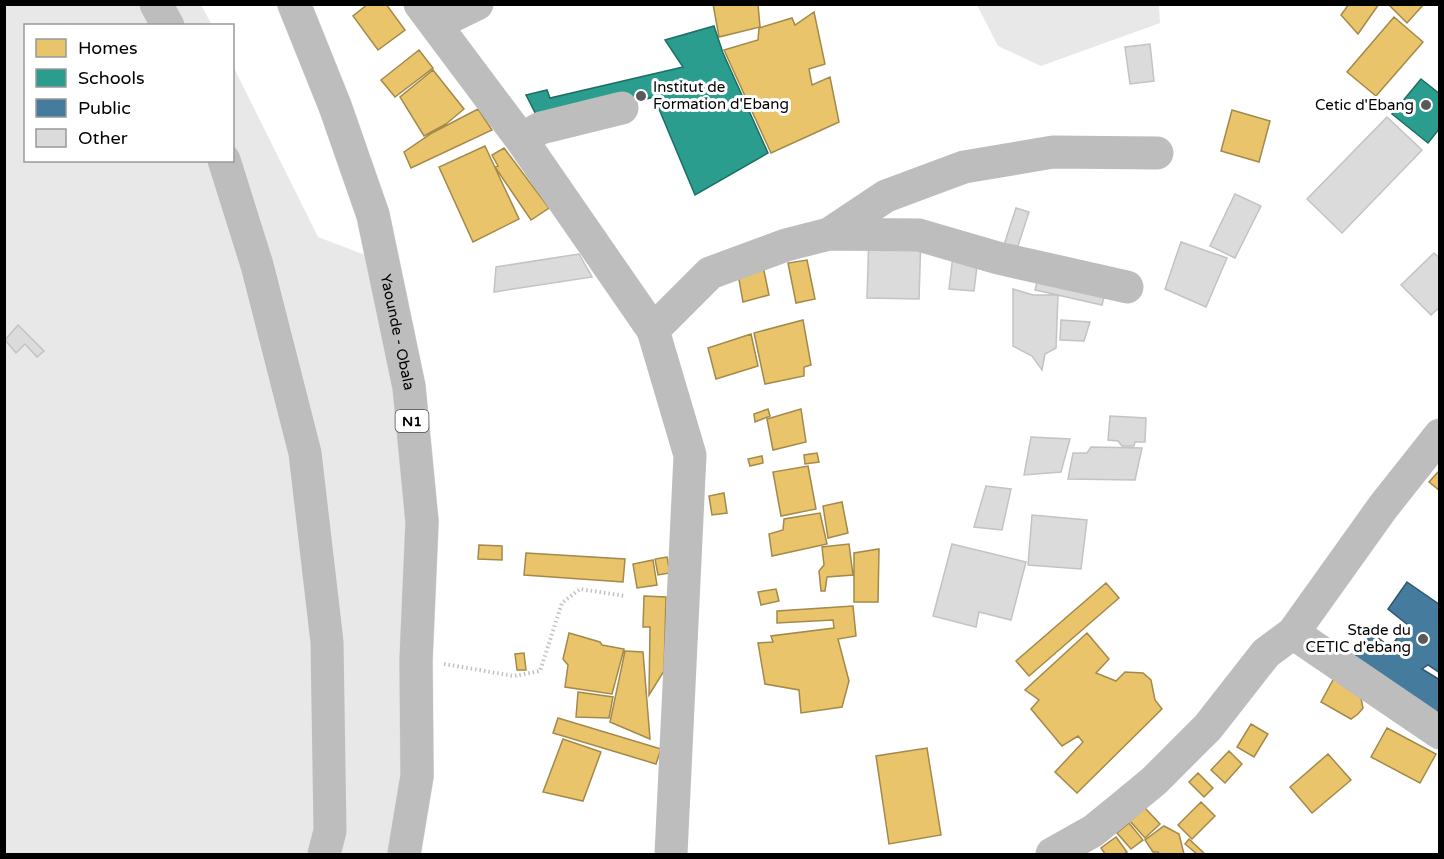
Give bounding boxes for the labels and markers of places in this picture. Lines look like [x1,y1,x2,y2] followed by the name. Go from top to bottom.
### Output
[653,78,789,113] place label: Institut de Formation d'Ebang
[634,89,648,103] marker: Institut de Formation d'Ebang
[1315,96,1414,114] place label: Cetic d'Ebang
[1419,98,1433,112] marker: Cetic d'Ebang
[1305,621,1411,656] place label: Stade du CETIC d'ebang
[1416,632,1430,646] marker: Stade du CETIC d'ebang

